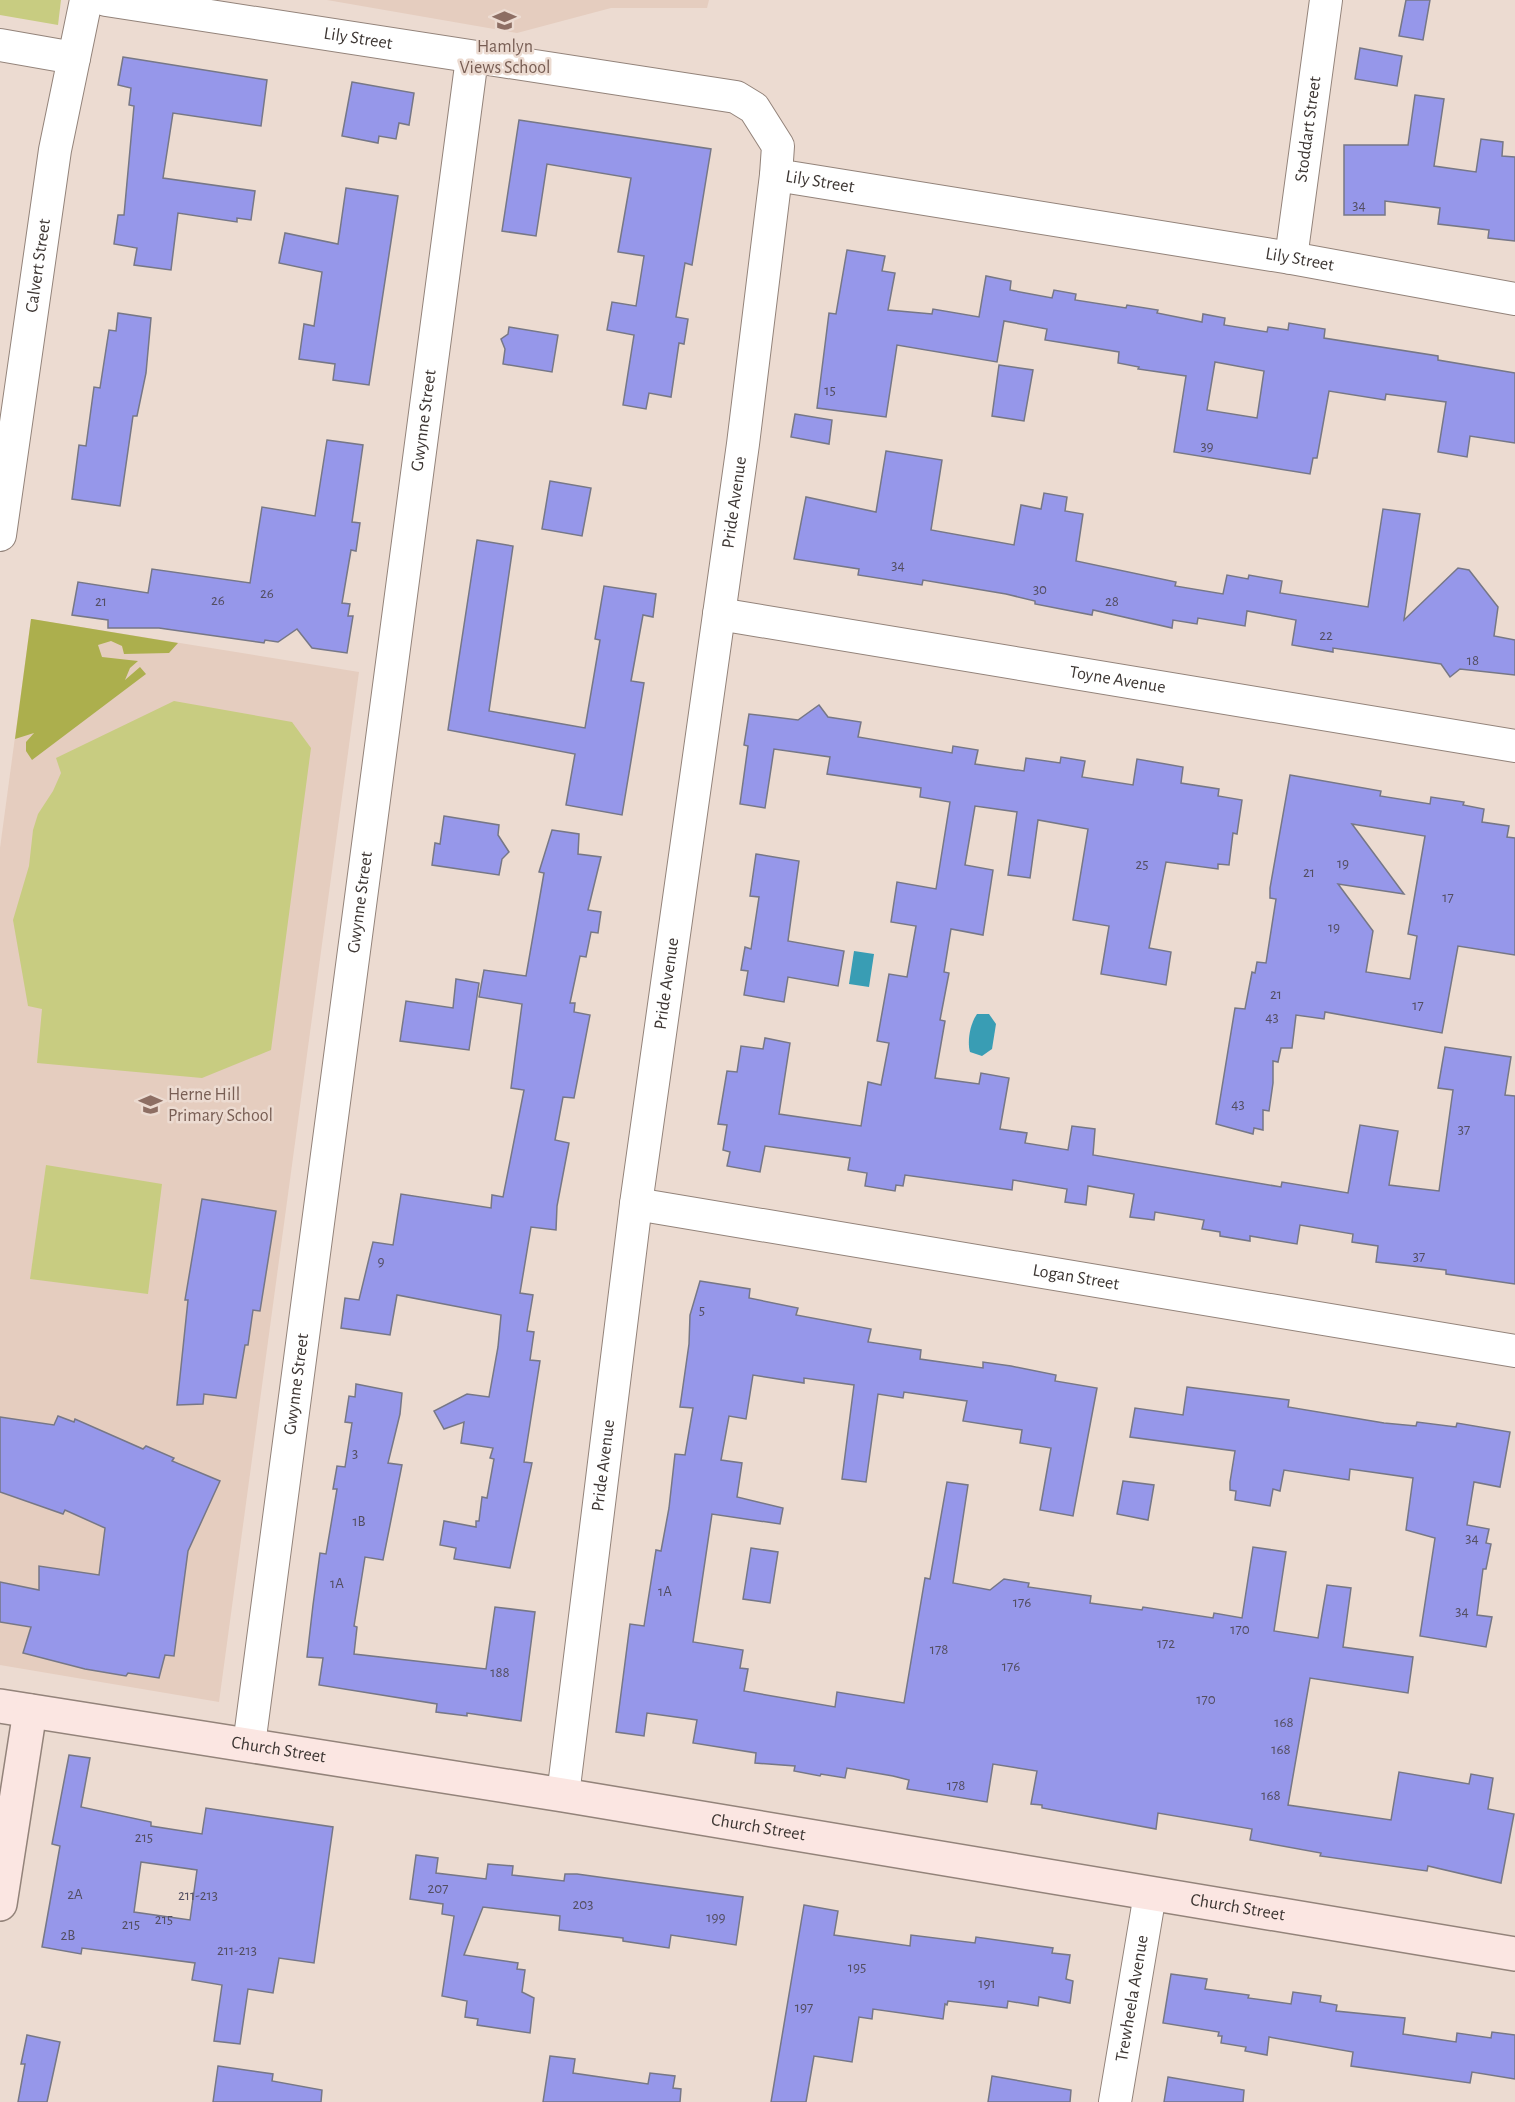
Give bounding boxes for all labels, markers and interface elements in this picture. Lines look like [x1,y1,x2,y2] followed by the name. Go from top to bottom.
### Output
[492,8,518,34] school or university icon: Hamlyn Views School
[322,25,394,53] street label: Lily Street
[459,38,551,77] place label: Hamlyn Views School
[1292,75,1325,183] street label: Stoddart Street
[784,168,856,197] street label: Lily Street
[1352,198,1366,213] house number: 34
[23,217,54,314] street label: Calvert Street
[1264,245,1336,275] street label: Lily Street
[408,368,440,472] street label: Gwynne Street
[824,383,836,398] house number: 15
[1200,439,1214,454] house number: 39
[719,455,750,549] street label: Pride Avenue
[891,558,905,573] house number: 34
[1033,582,1047,597] house number: 30
[260,586,274,601] house number: 26
[211,593,225,608] house number: 26
[95,594,107,609] house number: 21
[1105,594,1119,609] house number: 28
[1319,628,1333,643] house number: 22
[1467,653,1479,668] house number: 18
[1068,663,1167,697] street label: Toyne Avenue
[345,850,376,954] street label: Gwynne Street
[1337,856,1349,871] house number: 19
[1135,857,1149,872] house number: 25
[1303,865,1315,880] house number: 21
[1442,890,1454,905] house number: 17
[1328,920,1340,935] house number: 19
[652,937,682,1031] street label: Pride Avenue
[1270,987,1282,1002] house number: 21
[1412,998,1424,1013] house number: 17
[1265,1010,1279,1025] house number: 43
[168,1086,273,1125] place label: Herne Hill Primary School
[137,1092,163,1118] school or university icon: Herne Hill Primary School
[1231,1097,1245,1112] house number: 43
[1458,1122,1470,1137] house number: 37
[1413,1249,1425,1264] house number: 37
[377,1254,385,1269] house number: 9
[1031,1261,1121,1294] street label: Logan Street
[699,1303,705,1318] house number: 5
[281,1332,312,1436] street label: Gwynne Street
[589,1419,618,1512] street label: Pride Avenue
[352,1446,358,1461] house number: 3
[352,1514,366,1529] house number: 1B
[1465,1531,1479,1546] house number: 34
[330,1576,344,1591] house number: 1A
[658,1584,672,1599] house number: 1A
[1013,1595,1031,1610] house number: 176
[1455,1604,1469,1619] house number: 34
[1230,1622,1250,1637] house number: 170
[1157,1636,1175,1651] house number: 172
[930,1642,948,1657] house number: 178
[1002,1659,1020,1674] house number: 176
[490,1665,510,1680] house number: 188
[1196,1692,1216,1707] house number: 170
[1274,1715,1294,1730] house number: 168
[230,1734,327,1766] street label: Church Street
[1271,1742,1291,1757] house number: 168
[947,1778,965,1793] house number: 178
[1261,1788,1281,1803] house number: 168
[710,1811,807,1844] street label: Church Street
[135,1830,153,1845] house number: 215
[427,1881,449,1896] house number: 207
[67,1887,83,1902] house number: 2A
[178,1888,218,1903] house number: 211-213
[1189,1891,1286,1924] street label: Church Street
[573,1897,593,1912] house number: 203
[706,1910,726,1925] house number: 199
[155,1912,173,1927] house number: 215
[122,1917,140,1932] house number: 215
[61,1928,75,1943] house number: 2B
[1113,1934,1152,2063] street label: Trewheela Avenue
[217,1943,257,1958] house number: 211-213
[848,1960,866,1975] house number: 195
[978,1976,996,1991] house number: 191
[795,2000,813,2015] house number: 197

